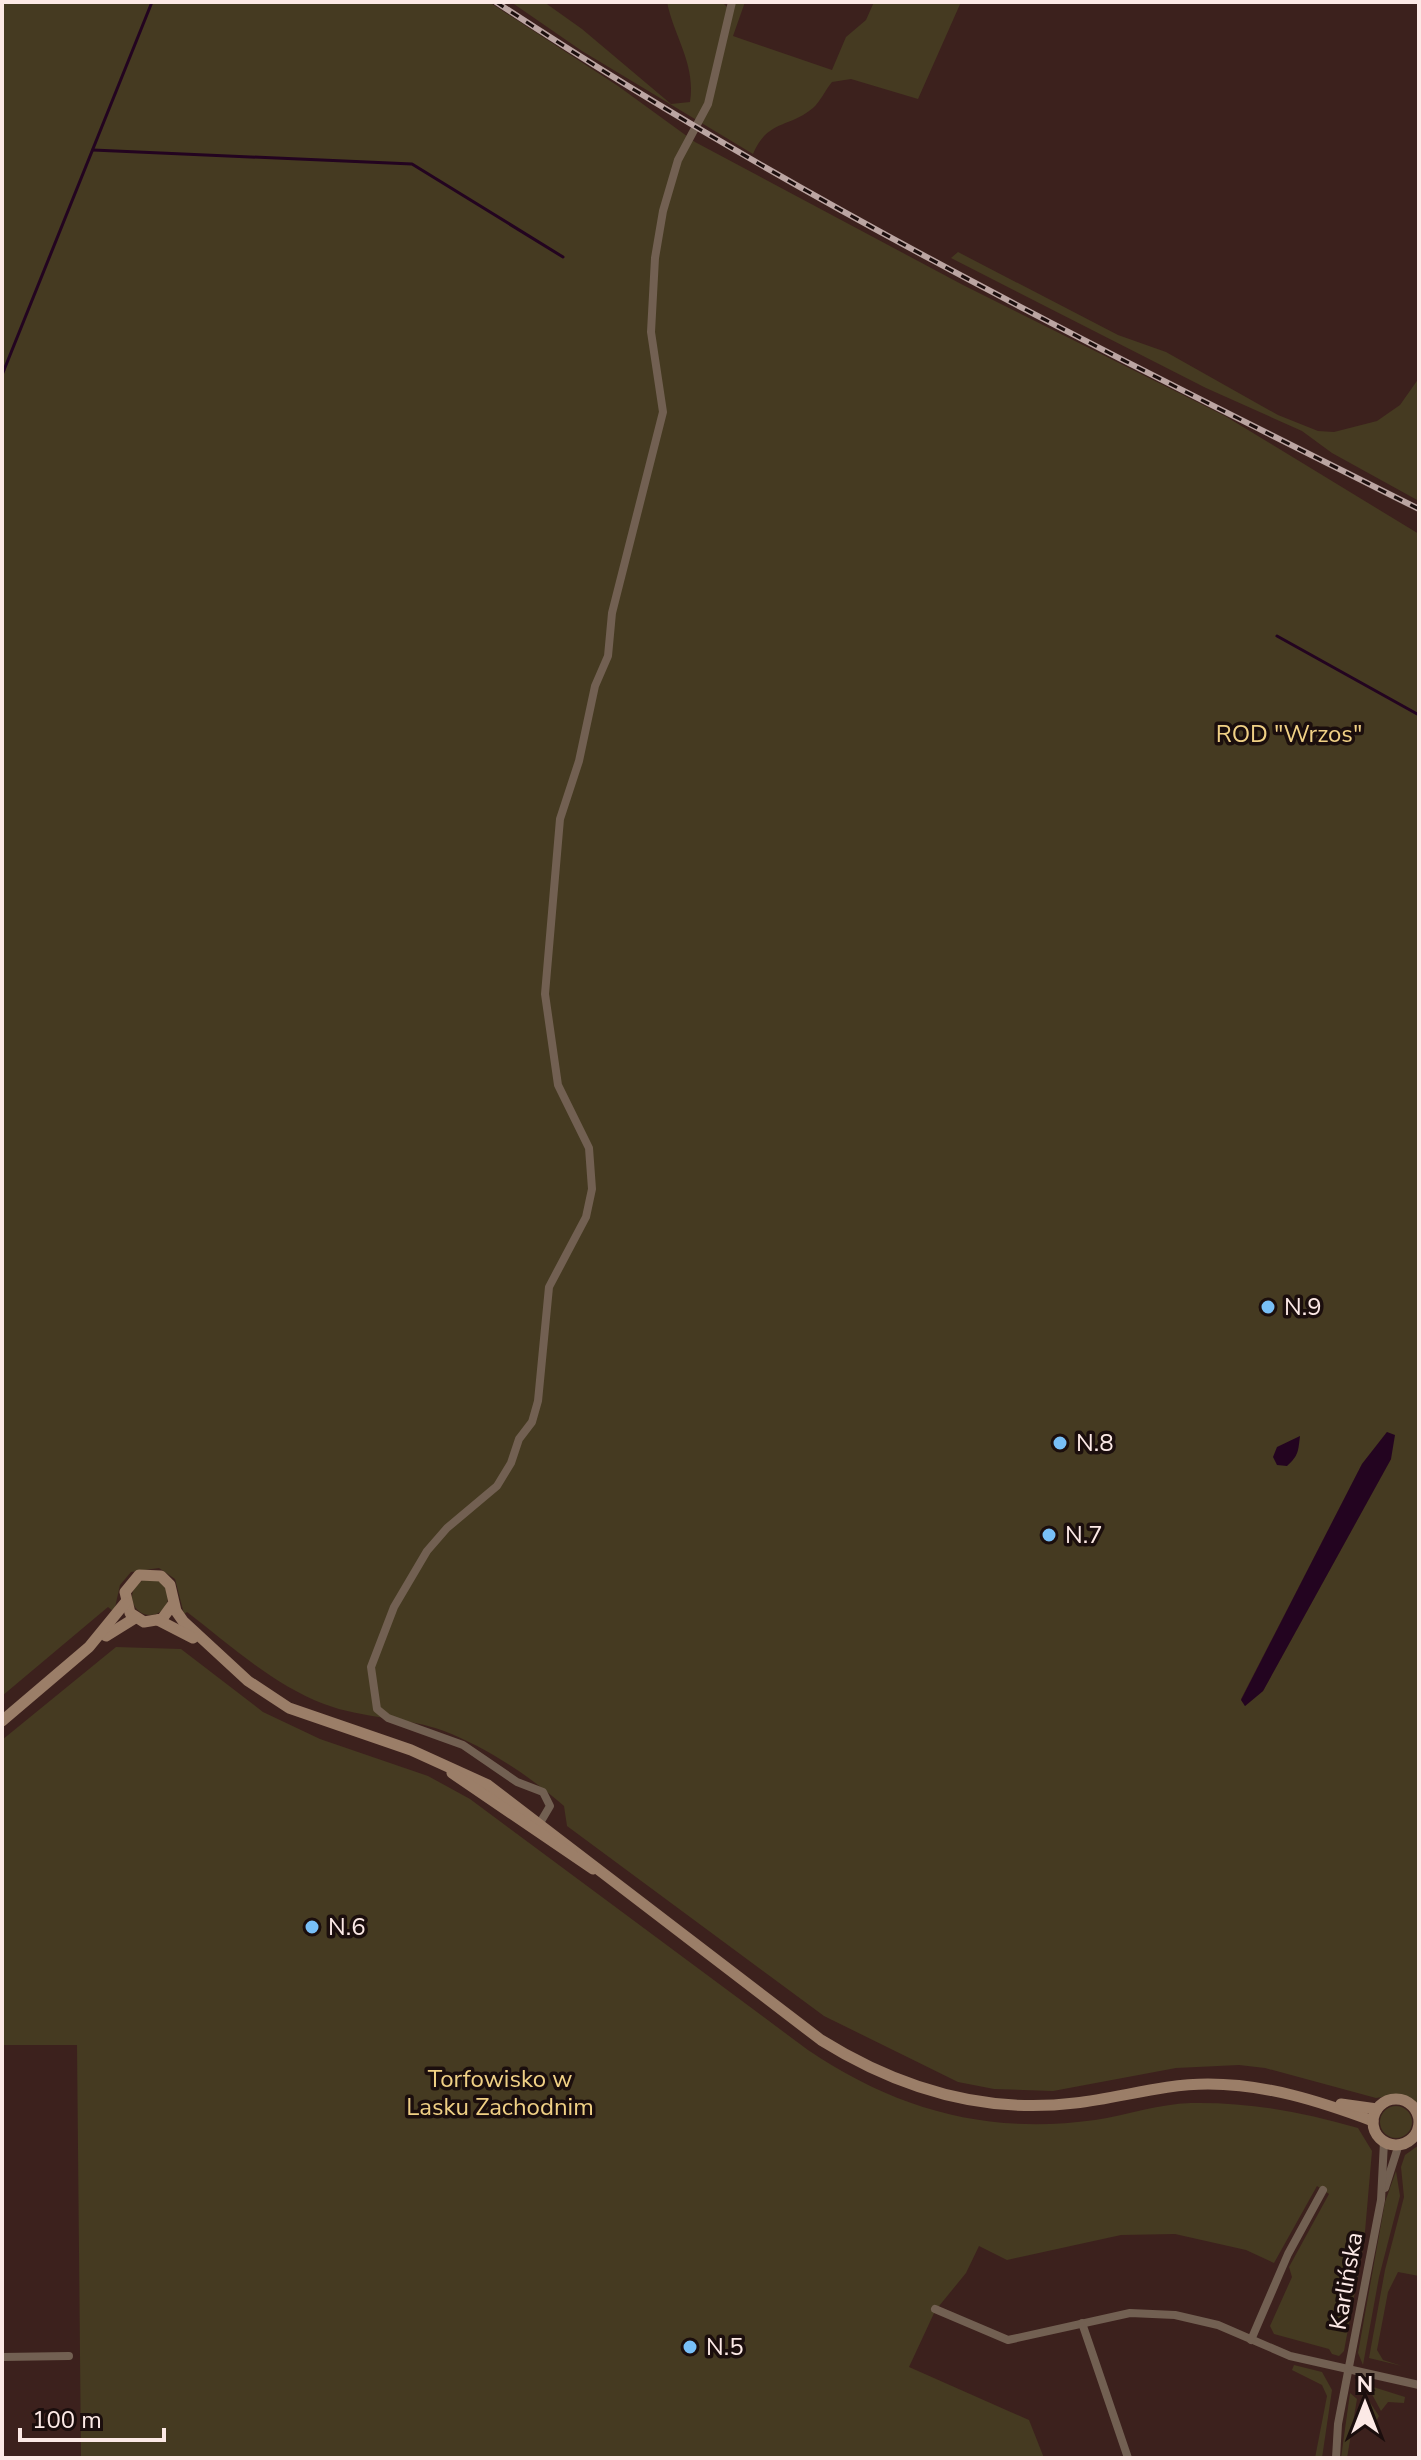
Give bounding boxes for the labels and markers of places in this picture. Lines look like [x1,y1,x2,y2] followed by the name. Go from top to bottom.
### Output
[1284,1291,1322,1323] place label: N.9
[1259,1298,1277,1316] marker: N.9
[1076,1427,1114,1459] place label: N.8
[1051,1434,1069,1452] marker: N.8
[1065,1519,1103,1551] place label: N.7
[1040,1526,1058,1544] marker: N.7
[328,1911,366,1943] place label: N.6
[303,1918,321,1936] marker: N.6
[706,2331,744,2363] place label: N.5
[681,2338,699,2356] marker: N.5

